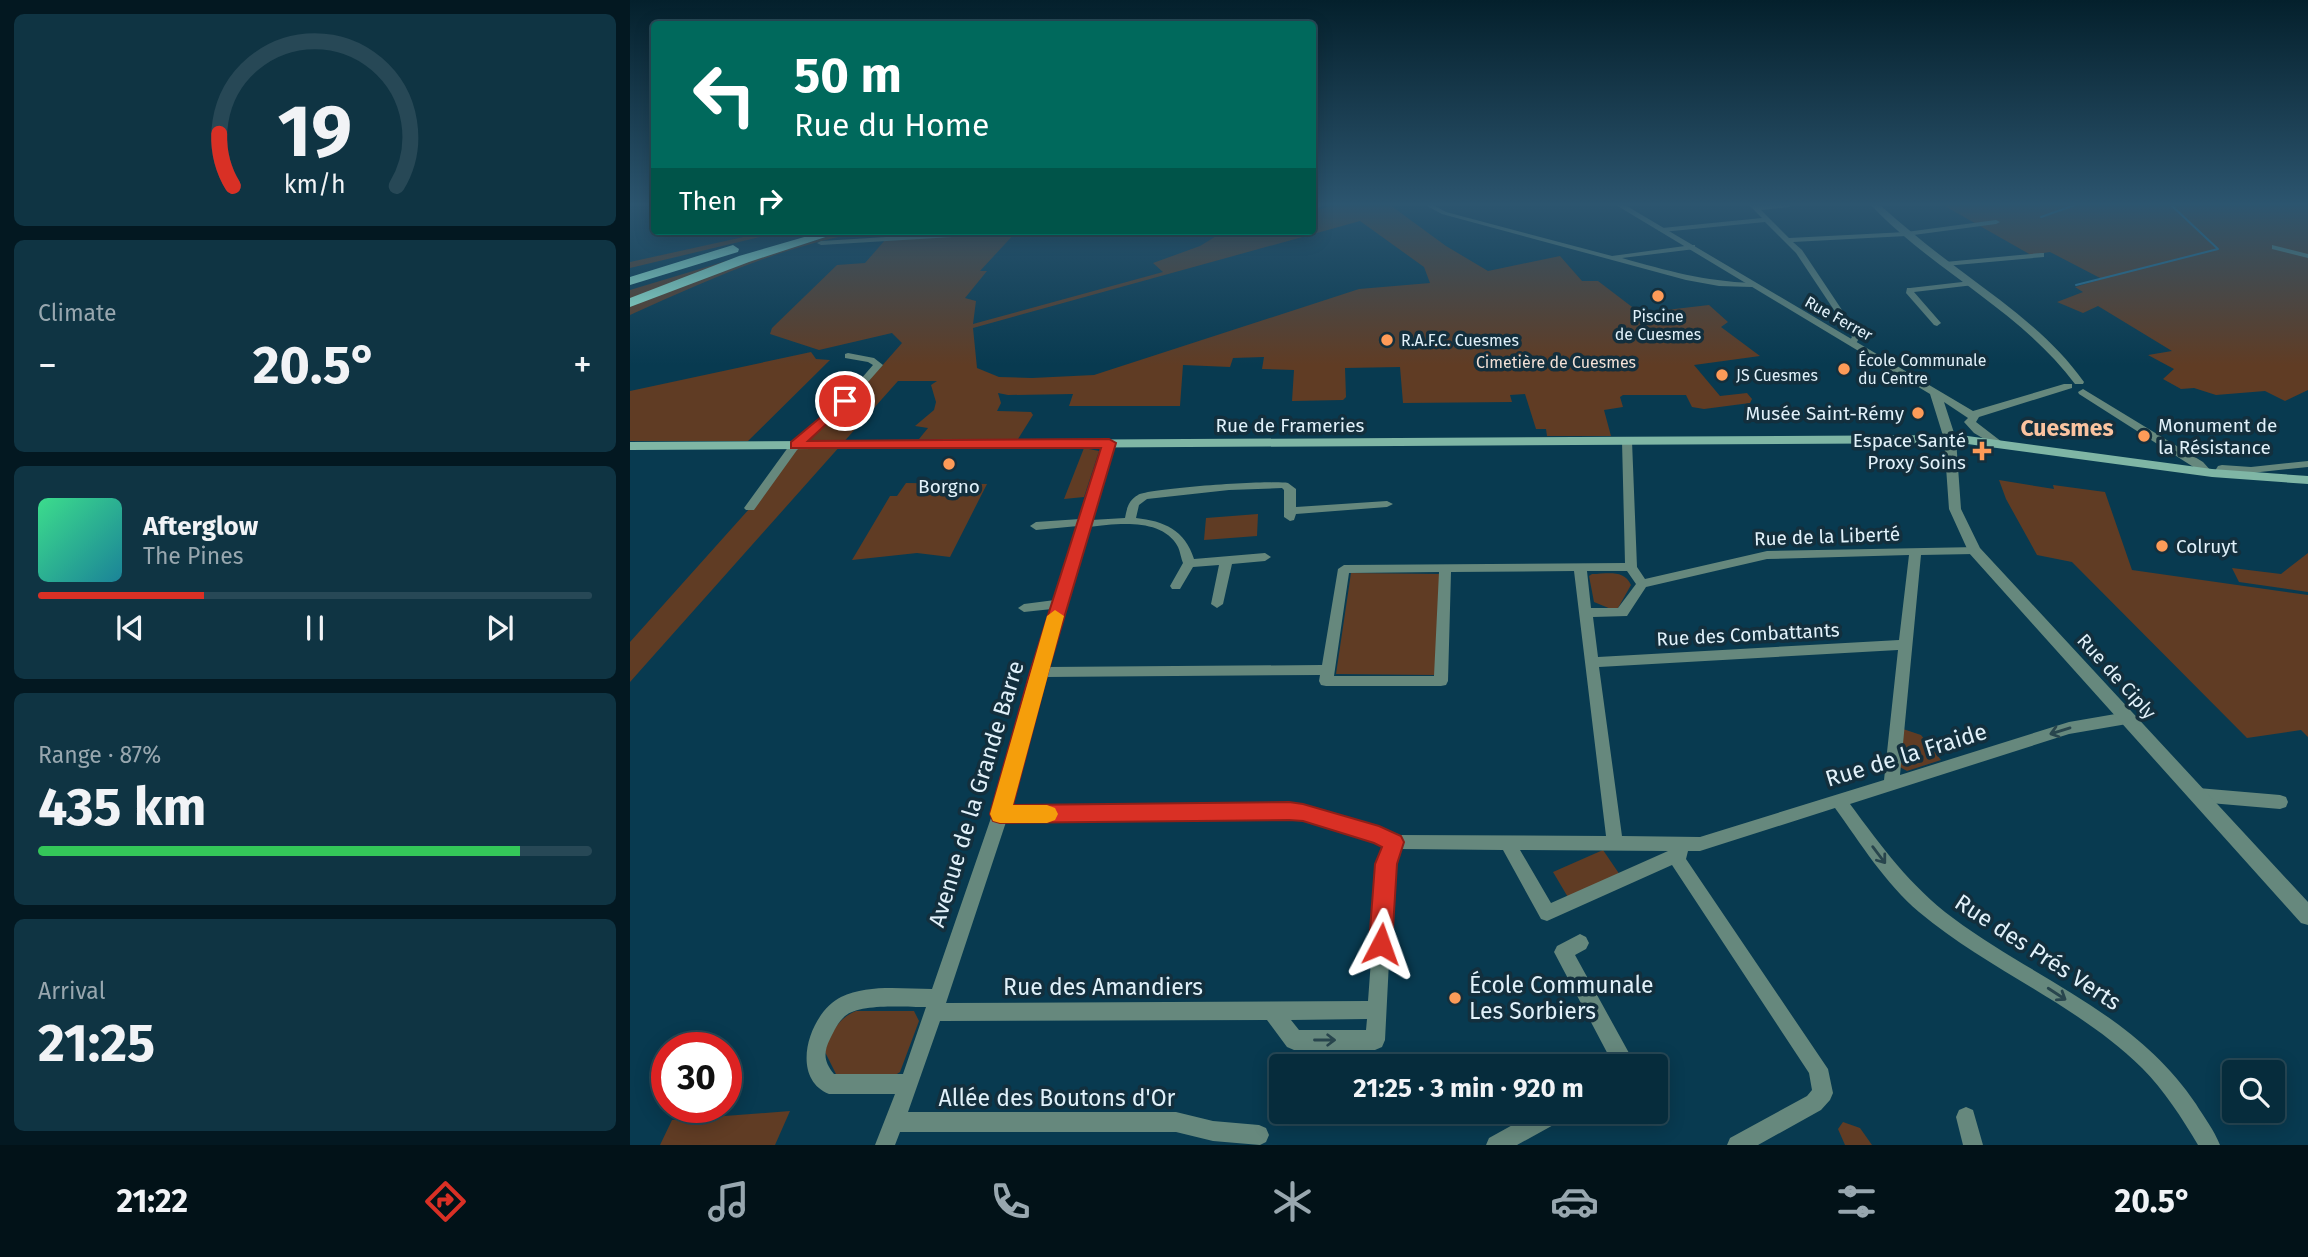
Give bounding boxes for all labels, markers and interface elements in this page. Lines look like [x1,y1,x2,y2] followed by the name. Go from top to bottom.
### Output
[794,46,902,105] text: 50 m
[679,49,770,140] icon: left
[278,88,352,175] text: 19
[794,106,989,144] text: Rue du Home
[284,170,346,200] text: km/h
[751,182,789,220] icon: right
[679,186,737,217] text: Then
[1650,288,1666,304] marker: Piscine de Cuesmes
[1801,292,1877,345] street label: Rue Ferrer
[38,299,117,327] text: Climate
[1615,307,1701,344] place label: Piscine de Cuesmes
[1401,331,1519,350] place label: R.A.F.C. Cuesmes
[1379,332,1395,348] marker: R.A.F.C. Cuesmes
[253,334,377,397] text: 20.5°
[38,342,57,388] text: −
[573,342,592,388] text: +
[1858,350,1986,388] place label: École Communale du Centre
[1476,353,1636,372] park label: Cimetière de Cuesmes
[1836,361,1852,377] marker: École Communale du Centre
[1736,366,1818,385] place label: JS Cuesmes
[1714,367,1730,383] marker: JS Cuesmes
[815,371,875,431] pin
[826,382,864,420] icon: arrive
[1746,402,1905,425] place label: Musée Saint-Rémy
[1910,405,1926,421] marker: Musée Saint-Rémy
[1216,414,1365,437] street label: Rue de Frameries
[2020,414,2114,442] district label: Cuesmes
[2158,414,2277,459] place label: Monument de la Résistance
[2136,428,2152,444] marker: Monument de la Résistance
[1853,429,1966,474] place label: Espace Santé Proxy Soins
[1972,441,1992,461] marker: Espace Santé Proxy Soins
[941,456,957,472] marker: Borgno
[918,475,980,498] place label: Borgno
[143,511,258,542] text: Afterglow
[1754,522,1901,551] street label: Rue de la Liberté
[2176,535,2238,558] place label: Colruyt
[2154,538,2170,554] marker: Colruyt
[143,542,244,570] text: The Pines
[111,609,149,647] icon: previous
[296,609,334,647] icon: pause
[481,609,519,647] icon: next
[1656,618,1840,651] street label: Rue des Combattants
[2072,629,2161,724] street label: Rue de Ciply
[922,657,1030,931] street label: Avenue de la Grande Barre
[1822,717,1990,793] street label: Rue de la Fraide
[2049,726,2071,739] one-way arrow
[38,741,161,769] text: Range · 87%
[38,776,206,839] text: 435 km
[1871,845,1886,864] one-way arrow
[1950,888,2126,1016] street label: Rue des Prés Verts
[1344,907,1418,981] position arrow
[1469,970,1654,1025] place label: École Communale Les Sorbiers
[1003,973,1203,1001] street label: Rue des Amandiers
[38,977,105,1005] text: Arrival
[2046,987,2066,1001] one-way arrow
[1447,990,1463,1006] marker: École Communale Les Sorbiers
[38,1012,155,1075] text: 21:25
[651,1032,742,1123] speed limit sign: 30
[1313,1033,1336,1047] one-way arrow
[2222,1060,2285,1123] map controls
[2222,1060,2285,1123] button: search
[1353,1073,1584,1104] text: 21:25 · 3 min · 920 m
[939,1084,1176,1112] street label: Allée des Boutons d'Or
[421,1177,470,1226] icon: directions
[704,1177,753,1226] icon: music
[986,1177,1035,1226] icon: phone
[1268,1177,1317,1226] icon: climate
[1550,1177,1599,1226] icon: car
[1832,1177,1881,1226] icon: filters
[117,1182,188,1220] text: 21:22
[2115,1182,2191,1220] text: 20.5°

